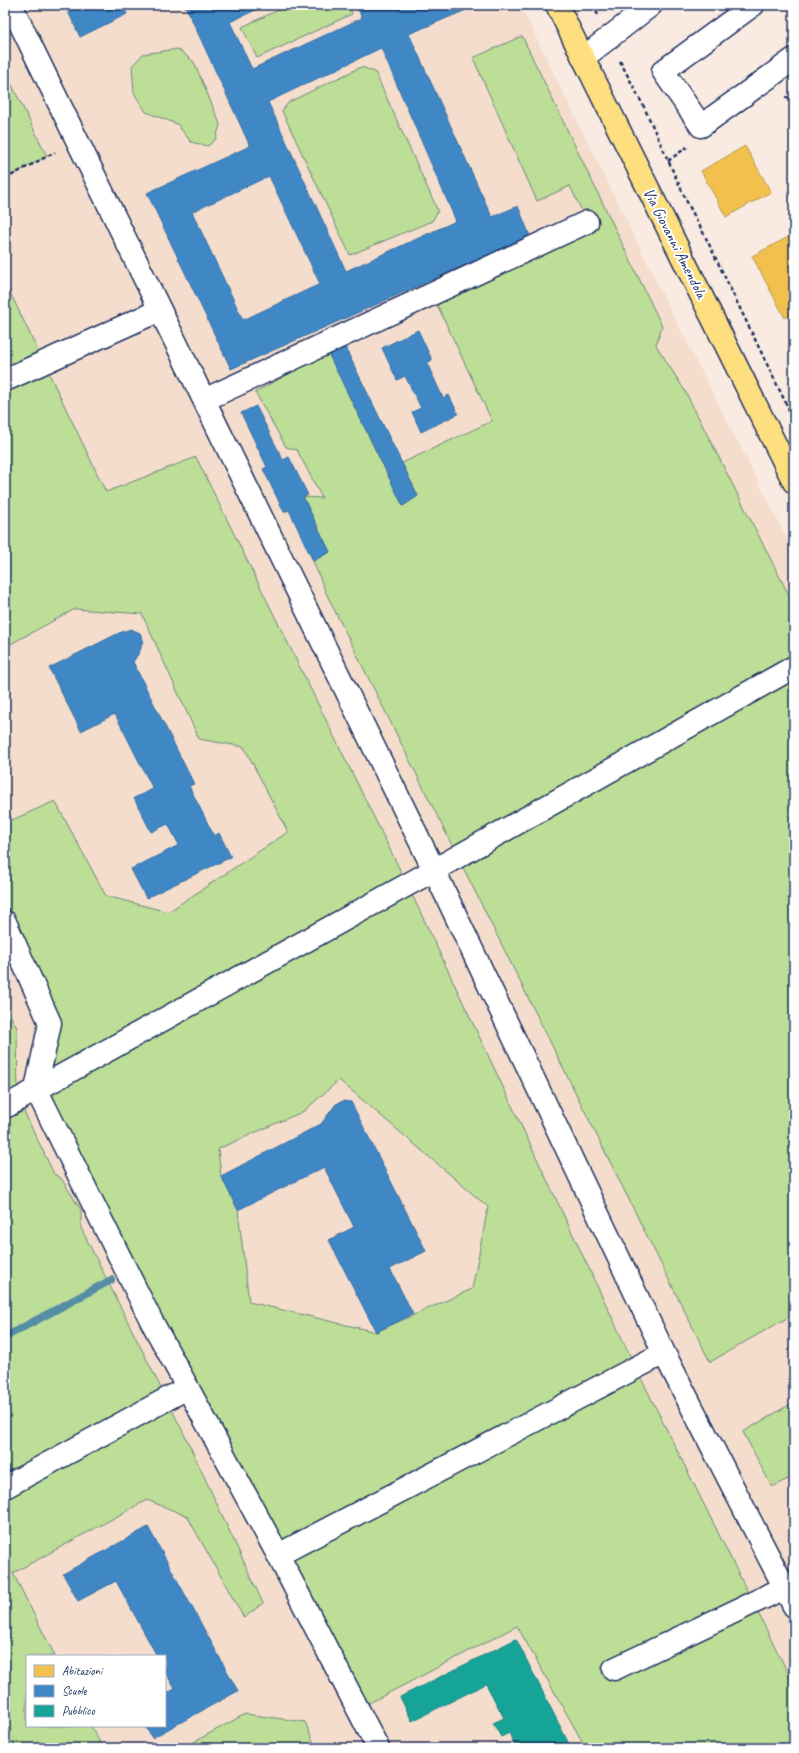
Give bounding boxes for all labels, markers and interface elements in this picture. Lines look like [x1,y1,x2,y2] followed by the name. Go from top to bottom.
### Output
[639,184,712,303] street label: Via Giovanni Amendola
[26,1655,166,1727] legend
[62,1663,104,1679] text: Abitazioni
[62,1683,88,1699] text: Scuole
[62,1703,96,1719] text: Pubblico

